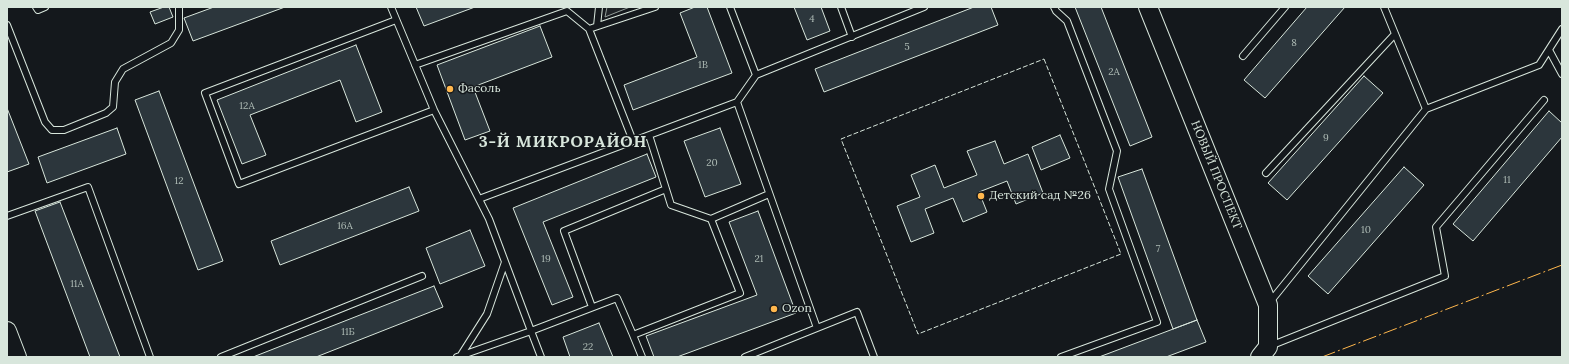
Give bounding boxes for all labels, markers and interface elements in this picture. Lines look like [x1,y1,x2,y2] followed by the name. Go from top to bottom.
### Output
[809,13,815,25] house number: 4
[1291,37,1297,49] house number: 8
[904,41,910,53] house number: 5
[698,59,708,71] house number: 1В
[1108,66,1120,78] house number: 2А
[458,82,501,96] place label: Фасоль
[445,84,455,94] marker: Фасоль
[239,100,255,112] house number: 12А
[1188,118,1244,232] street label: НОВЫЙ ПРОСПЕКТ
[479,132,647,152] district label: 3-Й МИКРОРАЙОН
[1323,132,1329,144] house number: 9
[706,157,718,169] house number: 20
[1503,174,1511,186] house number: 11
[174,175,184,187] house number: 12
[989,189,1091,203] place label: Детский сад №26
[976,191,986,201] marker: Детский сад №26
[337,220,353,232] house number: 16А
[1361,224,1371,236] house number: 10
[1156,243,1160,255] house number: 7
[541,253,551,265] house number: 19
[754,253,764,265] house number: 21
[70,278,84,290] house number: 11А
[782,302,812,316] place label: Ozon
[769,304,779,314] marker: Ozon
[341,326,355,338] house number: 11Б
[583,341,593,353] house number: 22

